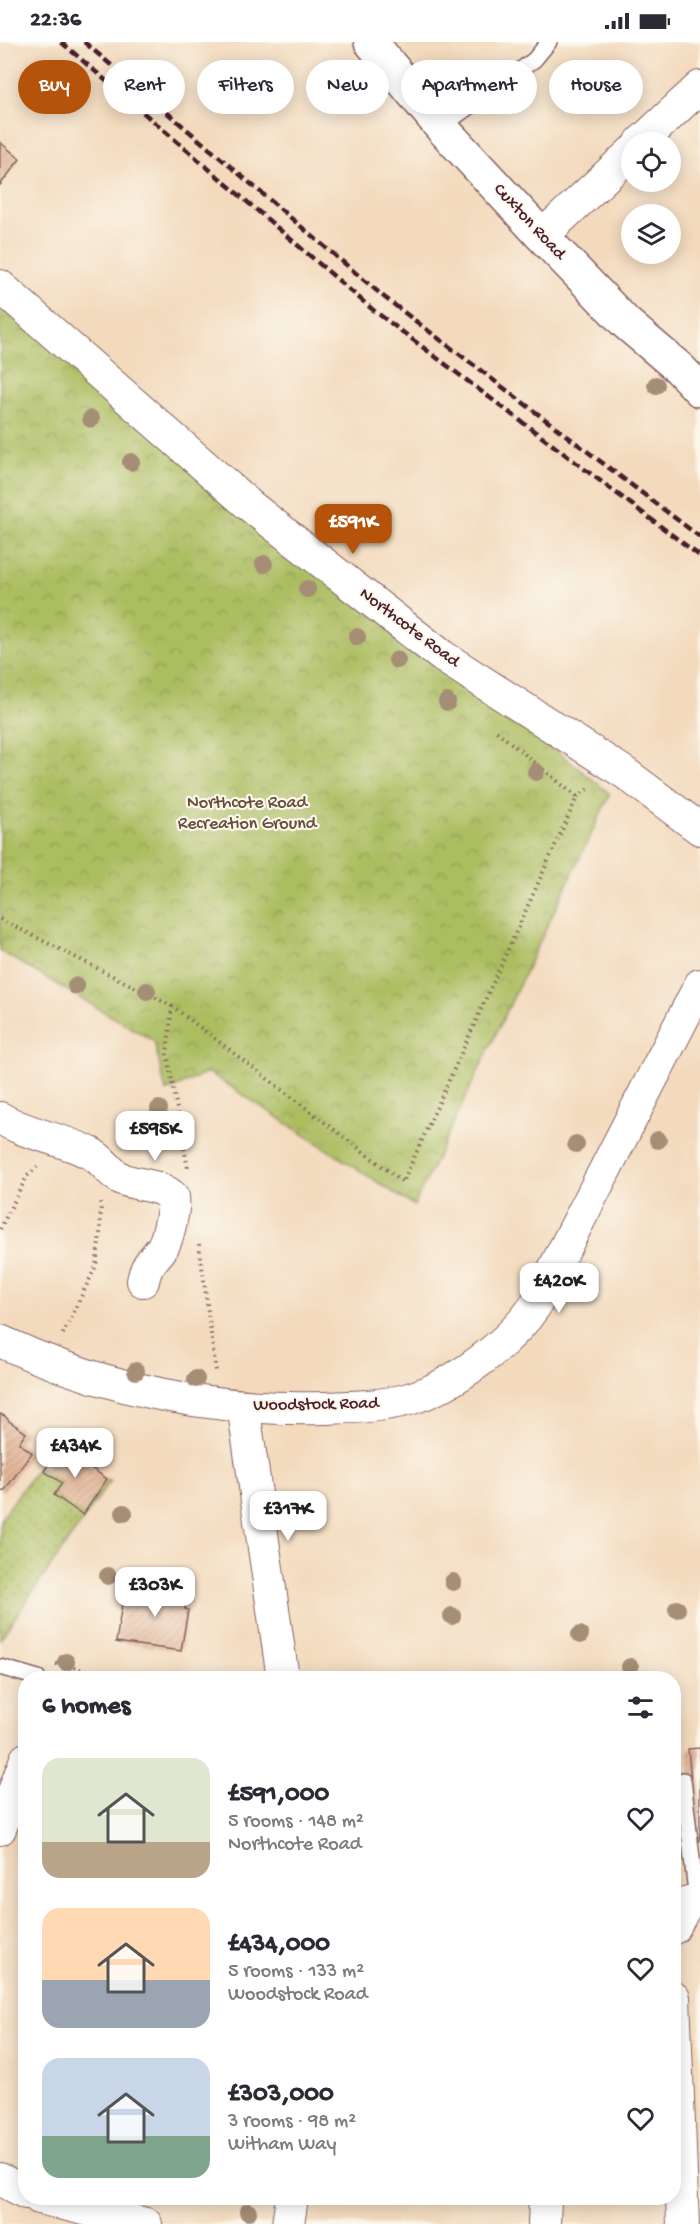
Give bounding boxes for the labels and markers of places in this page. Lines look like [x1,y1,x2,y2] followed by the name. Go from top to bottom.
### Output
[311,504,395,555] pin: £591K
[113,1111,197,1162] pin: £595K
[517,1263,601,1314] pin: £420K
[33,1428,117,1479] pin: £434K
[246,1491,330,1542] pin: £317K
[113,1567,197,1618] pin: £303K

